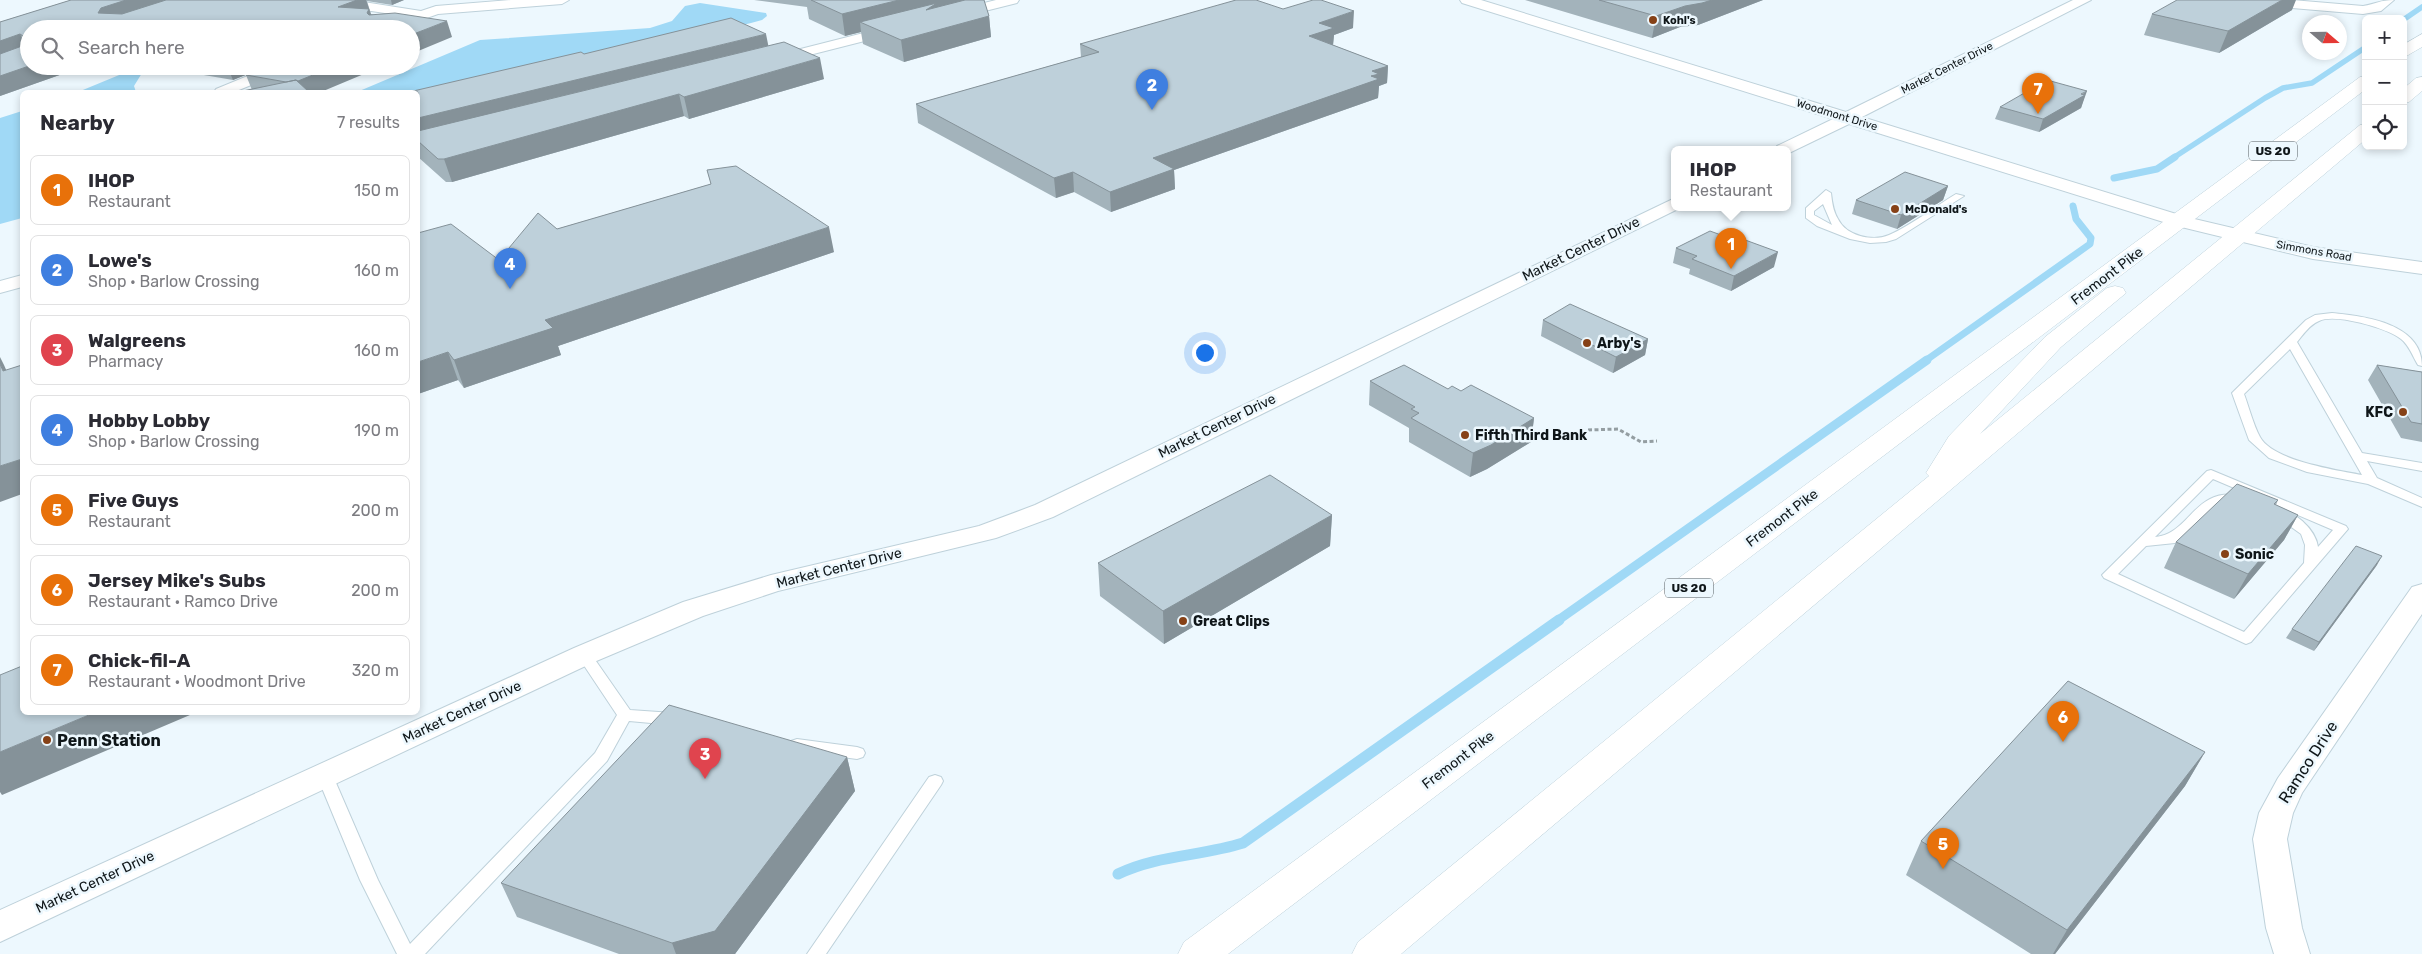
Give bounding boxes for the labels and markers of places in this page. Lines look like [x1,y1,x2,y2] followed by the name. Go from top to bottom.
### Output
[1647,14,1659,26] marker: Kohl's
[1663,14,1696,27] place label: Kohl's
[1136,69,1168,110] pin: 2
[2022,73,2054,114] pin: 7
[1889,203,1901,215] marker: McDonald's
[1905,203,1967,216] place label: McDonald's
[1715,228,1747,269] pin: 1
[494,248,526,289] pin: 4
[1597,335,1641,352] place label: Arby's
[1581,337,1593,349] marker: Arby's
[2365,404,2393,421] place label: KFC
[2397,406,2409,418] marker: KFC
[1475,427,1588,444] place label: Fifth Third Bank
[1459,429,1471,441] marker: Fifth Third Bank
[2235,546,2274,563] place label: Sonic
[2219,548,2231,560] marker: Sonic
[1193,613,1270,630] place label: Great Clips
[1177,615,1189,627] marker: Great Clips
[2047,701,2079,742] pin: 6
[57,731,161,750] place label: Penn Station
[41,734,53,746] marker: Penn Station
[689,738,721,779] pin: 3
[1927,828,1959,869] pin: 5

